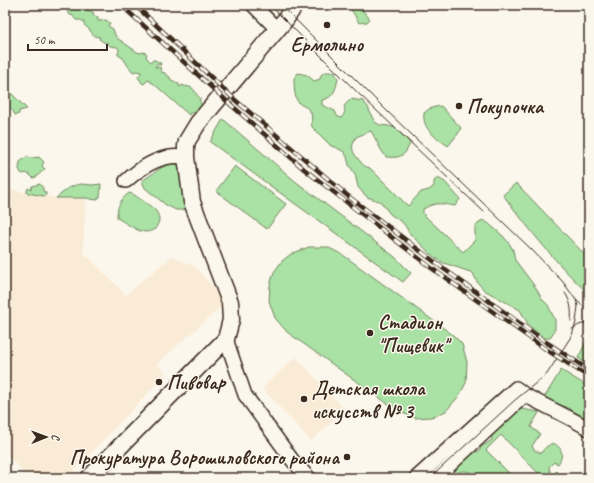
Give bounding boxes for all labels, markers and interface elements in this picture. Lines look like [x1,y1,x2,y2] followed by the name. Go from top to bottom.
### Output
[322,20,332,30] marker: Ермолино
[28,26,107,52] scale bar
[34,32,56,48] text: 50 m
[291,32,364,57] place label: Ермолино
[467,94,545,120] place label: Покупочка
[454,101,464,111] marker: Покупочка
[378,310,452,358] place label: Стадион "Пищевик"
[365,328,375,338] marker: Стадион "Пищевик"
[167,370,227,395] place label: Пивовар
[312,376,426,425] place label: Детская школа искусств № 3
[154,377,164,387] marker: Пивовар
[299,394,309,404] marker: Детская школа искусств № 3
[26,417,66,457] north arrow
[49,434,63,441] text: С
[70,445,340,471] place label: Прокуратура Ворошиловского района
[342,452,352,462] marker: Прокуратура Ворошиловского района

